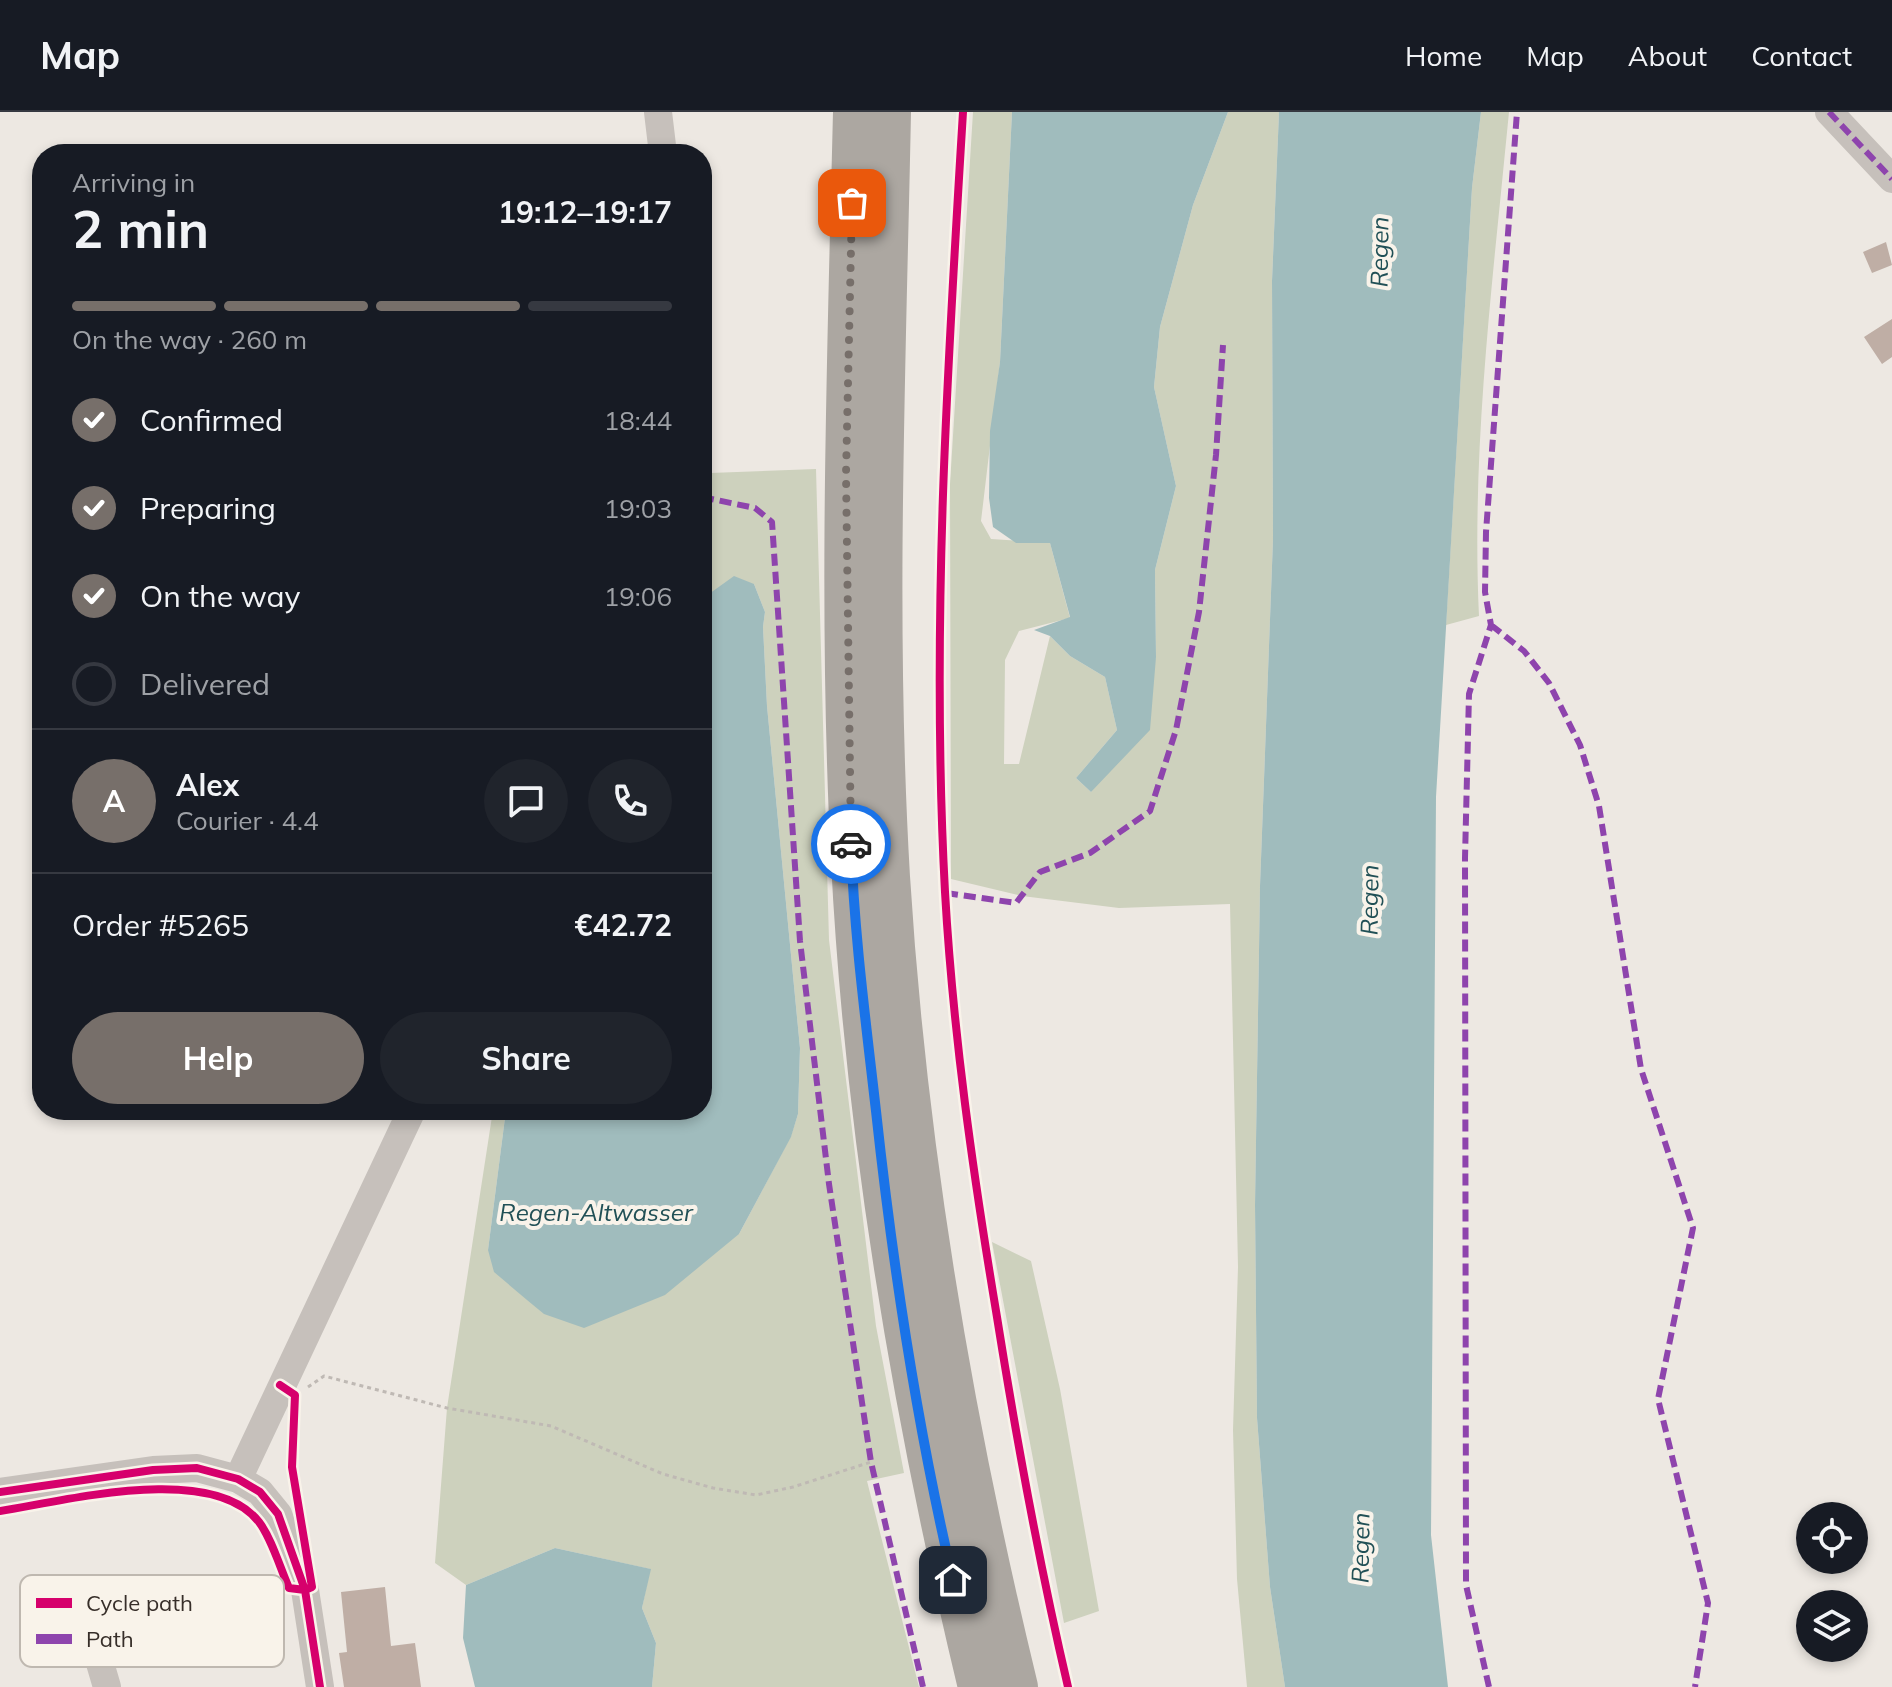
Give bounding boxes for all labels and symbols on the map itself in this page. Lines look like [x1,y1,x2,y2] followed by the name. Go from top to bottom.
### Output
[818,169,886,237] pin
[1363,216,1395,288] water label: Regen
[811,804,891,884] courier
[1353,864,1385,936] water label: Regen
[499,1197,694,1227] water label: Regen-Altwasser
[1344,1512,1376,1584] water label: Regen
[919,1546,987,1614] pin
[20,1575,284,1667] legend
[86,1589,193,1617] text: Cycle path
[86,1625,134,1653] text: Path

